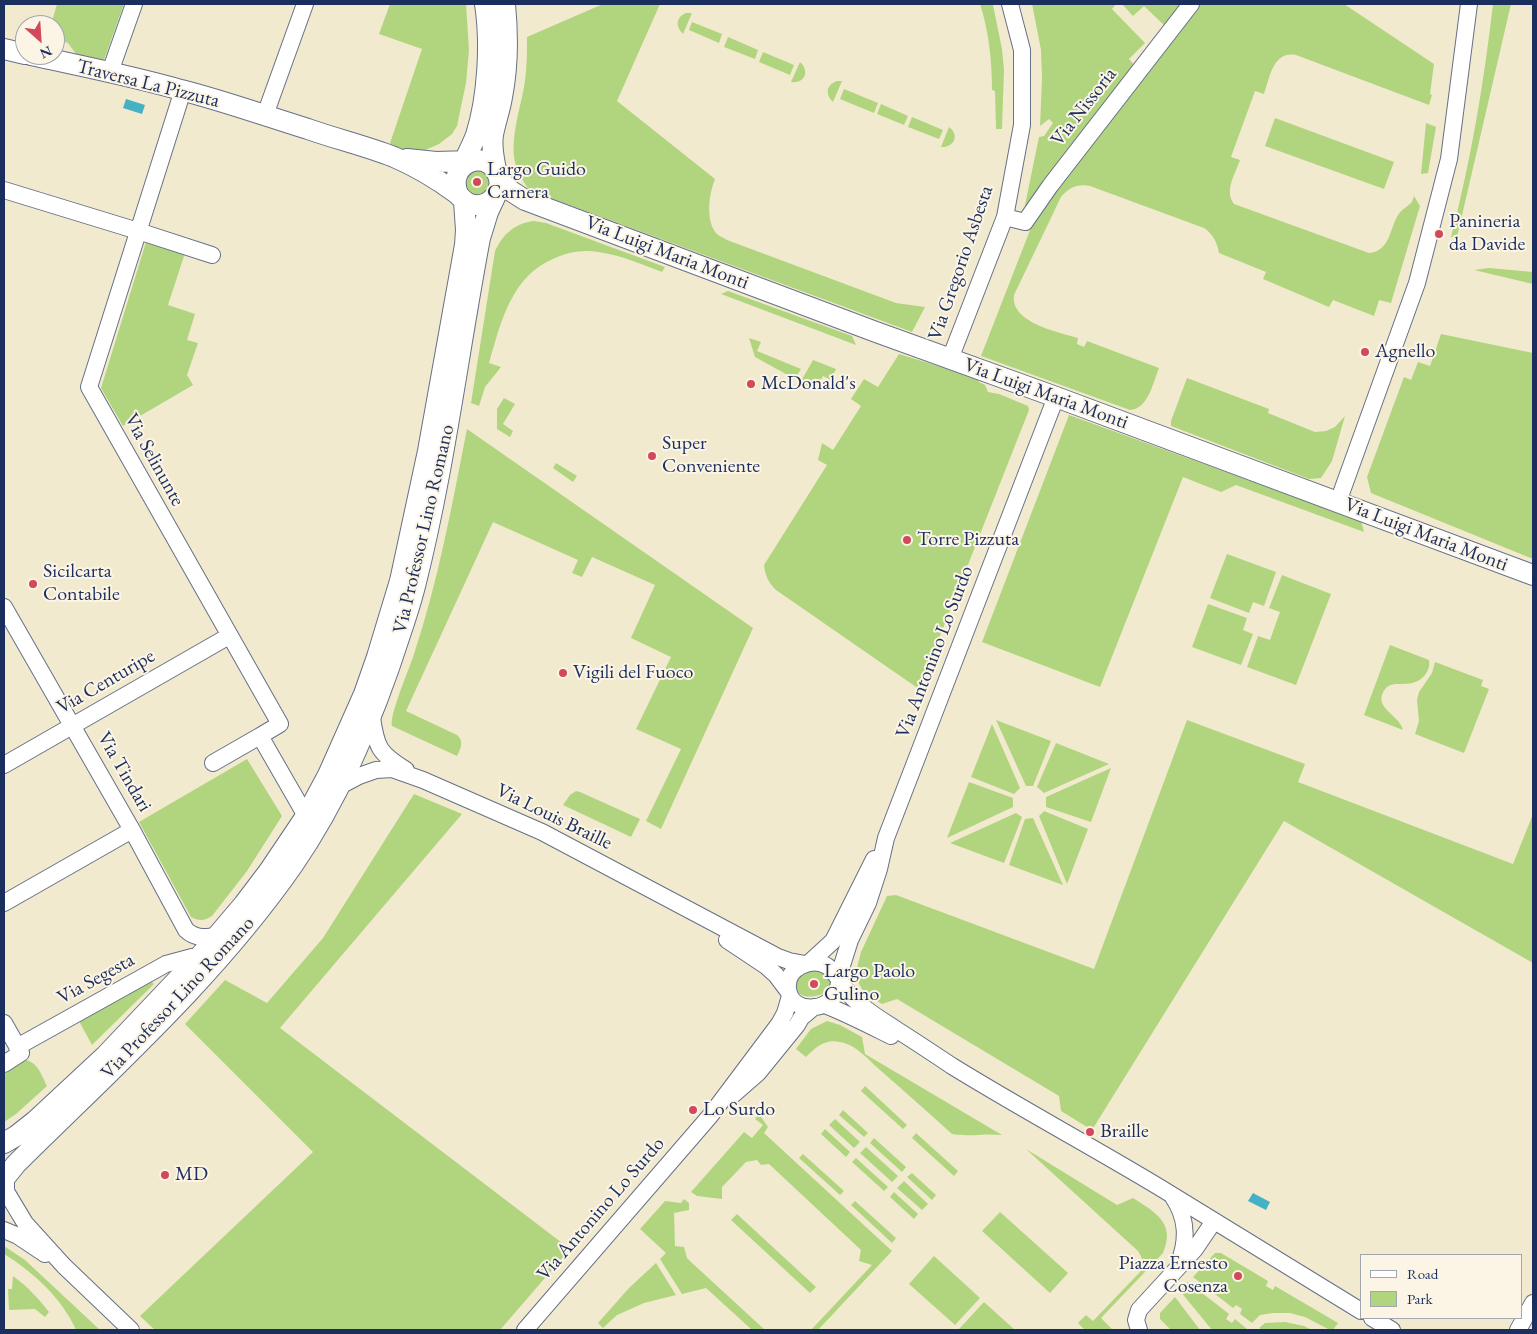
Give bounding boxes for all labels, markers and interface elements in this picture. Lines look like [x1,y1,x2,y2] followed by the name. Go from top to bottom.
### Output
[15,15,65,65] north arrow
[37,42,55,63] text: N
[74,55,222,113] street label: Traversa La Pizzuta
[1046,63,1122,151] street label: Via Nissoria
[487,158,586,205] place label: Largo Guido Carnera
[471,176,483,188] marker: Largo Guido Carnera
[923,182,999,344] street label: Via Gregorio Asbesta
[1449,210,1525,257] place label: Panineria da Davide
[582,211,752,295] street label: Via Luigi Maria Monti
[1433,228,1445,240] marker: Panineria da Davide
[1375,340,1435,364] place label: Agnello
[1359,346,1371,358] marker: Agnello
[961,353,1131,435] street label: Via Luigi Maria Monti
[761,372,856,396] place label: McDonald's
[745,378,757,390] marker: McDonald's
[119,409,189,511] street label: Via Selinunte
[388,422,460,636] street label: Via Professor Lino Romano
[662,432,760,479] place label: Super Conveniente
[646,450,658,462] marker: Super Conveniente
[1341,493,1511,577] street label: Via Luigi Maria Monti
[917,528,1019,552] place label: Torre Pizzuta
[901,534,913,546] marker: Torre Pizzuta
[43,560,120,607] place label: Sicilcarta Contabile
[891,562,979,742] street label: Via Antonino Lo Surdo
[27,578,39,590] marker: Sicilcarta Contabile
[53,644,159,720] street label: Via Centuripe
[573,661,693,685] place label: Vigili del Fuoco
[557,667,569,679] marker: Vigili del Fuoco
[91,728,157,816] street label: Via Tindari
[492,779,616,855] street label: Via Louis Braille
[96,912,260,1084] street label: Via Professor Lino Romano
[53,948,139,1010] street label: Via Segesta
[824,960,915,1007] place label: Largo Paolo Gulino
[808,978,820,990] marker: Largo Paolo Gulino
[703,1098,775,1122] place label: Lo Surdo
[687,1104,699,1116] marker: Lo Surdo
[1100,1120,1149,1144] place label: Braille
[1084,1126,1096,1138] marker: Braille
[532,1132,670,1286] street label: Via Antonino Lo Surdo
[175,1163,208,1187] place label: MD
[159,1169,171,1181] marker: MD
[1118,1252,1228,1299] place label: Piazza Ernesto Cosenza
[1360,1254,1522,1319] legend
[1407,1264,1438,1283] text: Road
[1232,1270,1244,1282] marker: Piazza Ernesto Cosenza
[1407,1289,1433,1308] text: Park

